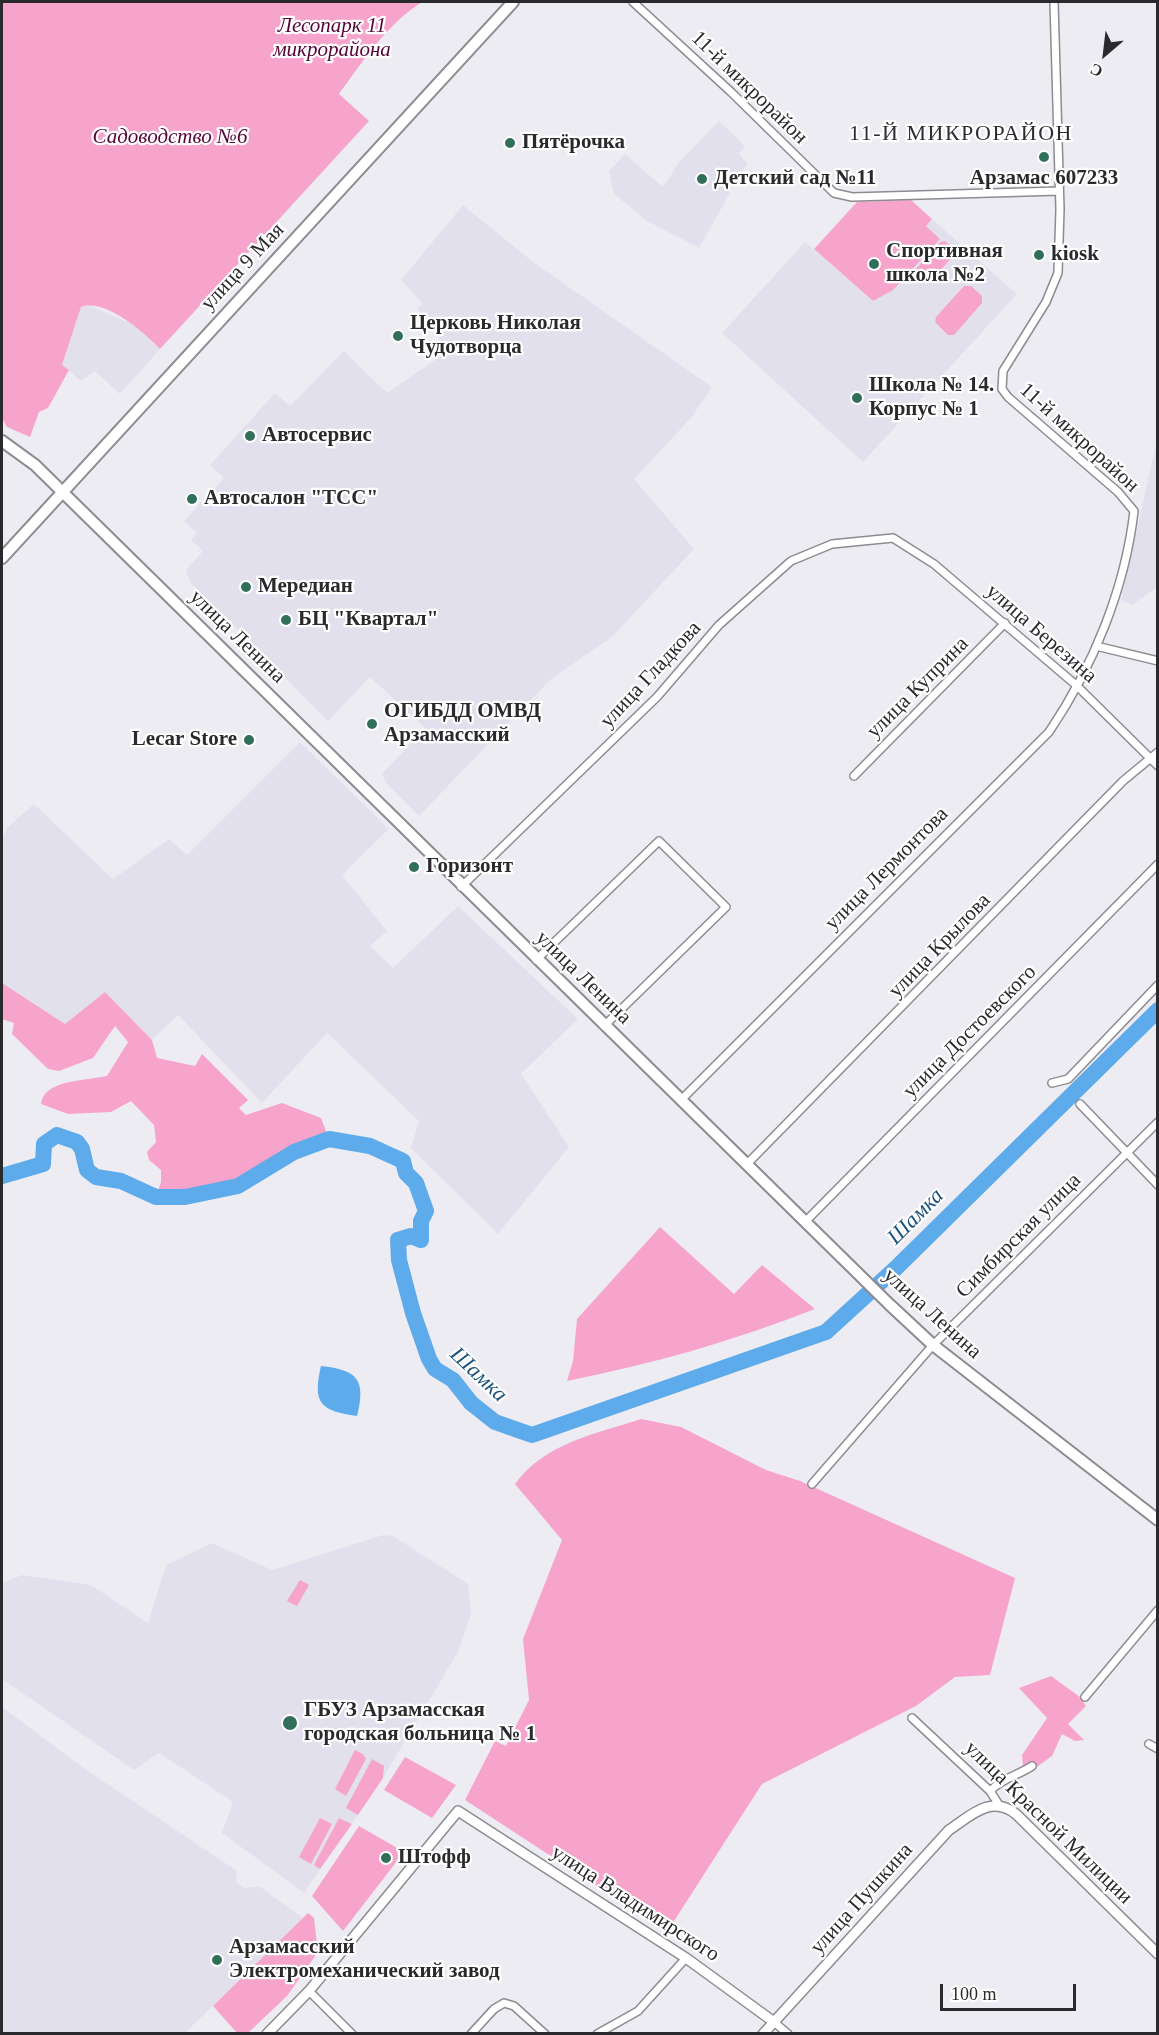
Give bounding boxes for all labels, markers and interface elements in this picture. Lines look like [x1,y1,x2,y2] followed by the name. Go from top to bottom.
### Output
[273,13,391,63] park label: Лесопарк 11 микрорайона
[1075,24,1135,84] north arrow
[685,26,813,150] street label: 11-й микрорайон
[1087,60,1105,81] text: С
[849,121,1073,147] district label: 11-Й МИКРОРАЙОН
[93,124,247,150] park label: Садоводство №6
[522,130,625,156] place label: Пятёрочка
[503,136,517,150] marker: Пятёрочка
[1037,150,1051,164] marker: Арзамас 607233
[714,166,876,192] place label: Детский сад №11
[970,166,1118,192] place label: Арзамас 607233
[695,172,709,186] marker: Детский сад №11
[196,218,290,316] street label: улица 9 Мая
[886,239,1003,289] place label: Спортивная школа №2
[1051,242,1099,268] place label: kiosk
[1032,248,1046,262] marker: kiosk
[867,257,881,271] marker: Спортивная школа №2
[410,311,581,361] place label: Церковь Николая Чудотворца
[391,329,405,343] marker: Церковь Николая Чудотворца
[869,373,994,423] place label: Школа № 14. Корпус № 1
[1014,378,1144,498] street label: 11-й микрорайон
[850,391,864,405] marker: Школа № 14. Корпус № 1
[262,423,372,449] place label: Автосервис
[243,429,257,443] marker: Автосервис
[204,486,378,512] place label: Автосалон "ТСС"
[185,492,199,506] marker: Автосалон "ТСС"
[258,574,353,600] place label: Мередиан
[980,579,1102,689] street label: улица Березина
[239,580,253,594] marker: Мередиан
[184,585,290,689] street label: улица Ленина
[298,607,438,633] place label: БЦ "Квартал"
[279,613,293,627] marker: БЦ "Квартал"
[595,616,707,734] street label: улица Гладкова
[862,632,974,744] street label: улица Куприна
[384,699,541,749] place label: ОГИБДД ОМВД Арзамасский
[365,717,379,731] marker: ОГИБДД ОМВД Арзамасский
[132,727,237,753] place label: Lecar Store
[242,733,256,747] marker: Lecar Store
[820,802,954,936] street label: улица Лермонтова
[426,854,513,880] place label: Горизонт
[407,860,421,874] marker: Горизонт
[884,888,996,1004] street label: улица Крылова
[530,926,636,1030] street label: улица Ленина
[898,960,1042,1104] street label: улица Достоевского
[951,1168,1087,1304] street label: Симбирская улица
[882,1183,950,1251] water label: Шамка
[878,1263,986,1365] street label: улица Ленина
[444,1342,512,1408] water label: Шамка
[304,1698,536,1748] place label: ГБУЗ Арзамасская городская больница № 1
[281,1714,299,1732] marker: ГБУЗ Арзамасская городская больница № 1
[959,1736,1137,1910] street label: улица Красной Милиции
[805,1838,919,1960] street label: улица Пушкина
[546,1840,724,1968] street label: улица Владимирского
[398,1845,471,1871] place label: Штофф
[379,1851,393,1865] marker: Штофф
[229,1935,500,1985] place label: Арзамасский Электромеханический завод
[210,1953,224,1967] marker: Арзамасский Электромеханический завод
[943,1972,1080,2010] scale bar
[951,1984,997,2004] text: 100 m

